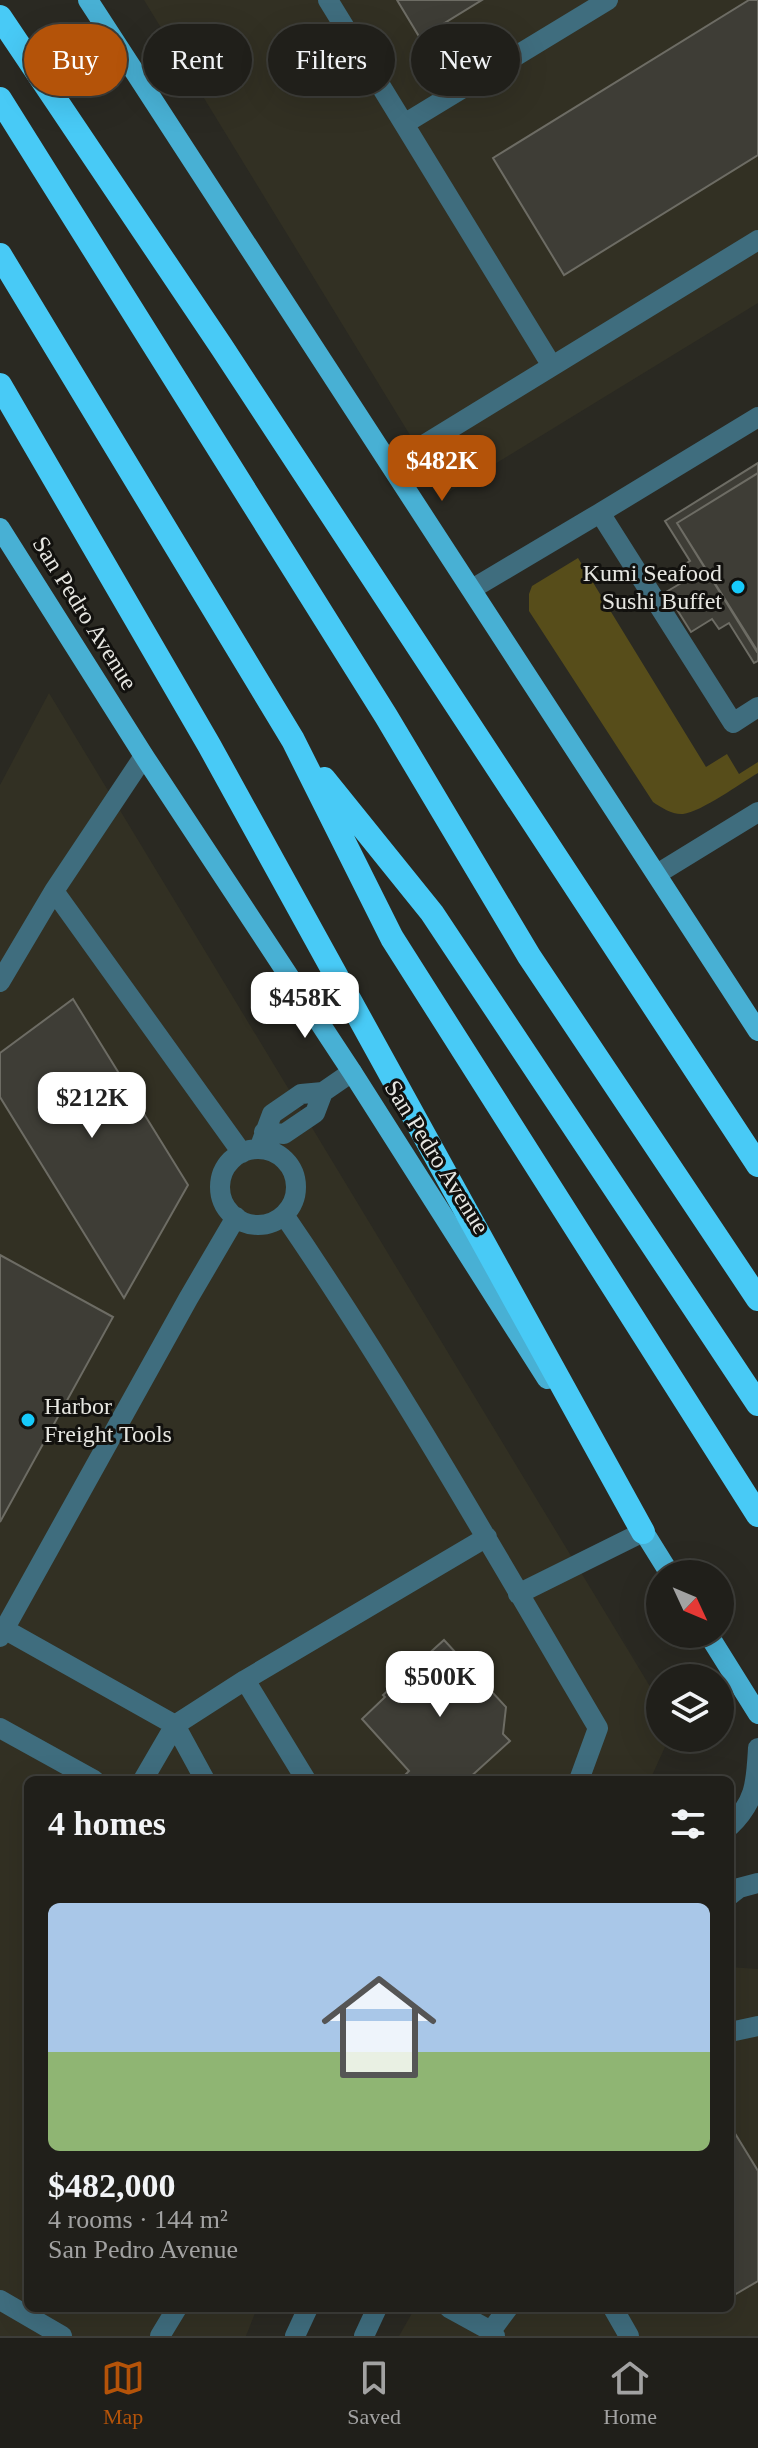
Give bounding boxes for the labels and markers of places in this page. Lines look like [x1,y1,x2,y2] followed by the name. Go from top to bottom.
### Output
[386,435,498,503] pin: $482K
[583,560,722,614] place label: Kumi Seafood Sushi Buffet
[729,578,747,596] marker: Kumi Seafood Sushi Buffet
[249,972,361,1040] pin: $458K
[36,1072,148,1140] pin: $212K
[44,1393,172,1447] place label: Harbor Freight Tools
[19,1411,37,1429] marker: Harbor Freight Tools
[384,1651,496,1719] pin: $500K

